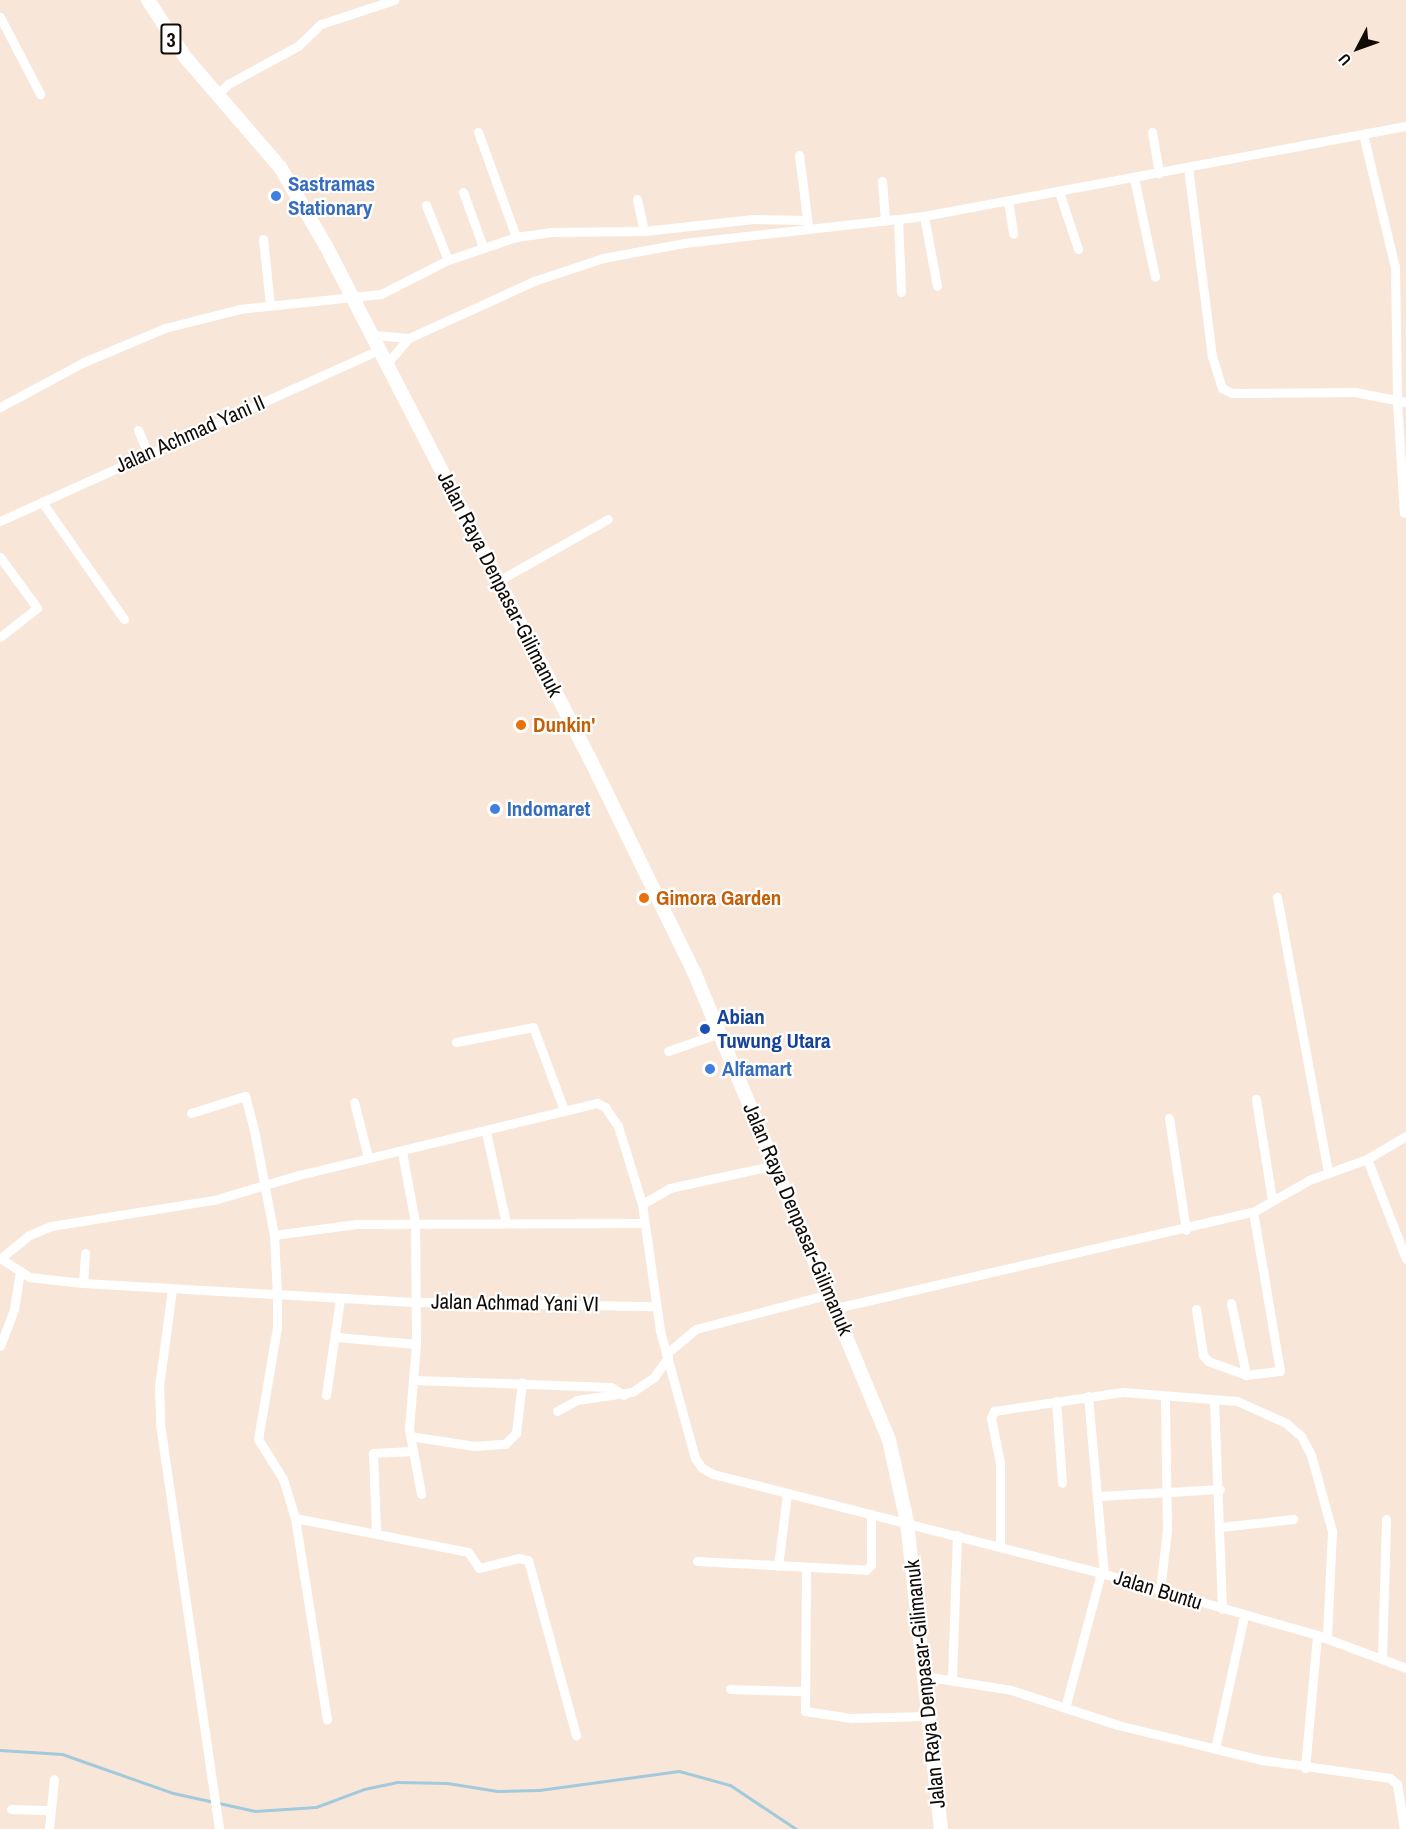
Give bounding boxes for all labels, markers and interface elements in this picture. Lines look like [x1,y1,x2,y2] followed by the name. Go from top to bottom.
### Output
[1328,18,1388,78] north arrow
[159,22,183,56] road number: 3
[1333,49,1356,71] text: U
[288,171,375,221] place label: Sastramas Stationary
[269,189,283,203] marker: Sastramas Stationary
[111,389,269,479] street label: Jalan Achmad Yani II
[432,467,568,701] street label: Jalan Raya Denpasar-Gilimanuk
[533,712,595,738] place label: Dunkin'
[514,718,528,732] marker: Dunkin'
[507,796,590,822] place label: Indomaret
[488,802,502,816] marker: Indomaret
[656,885,781,911] place label: Gimora Garden
[637,891,651,905] marker: Gimora Garden
[717,1004,831,1054] place label: Abian Tuwung Utara
[698,1022,712,1036] marker: Abian Tuwung Utara
[722,1056,792,1082] place label: Alfamart
[703,1062,717,1076] marker: Alfamart
[738,1099,858,1339] street label: Jalan Raya Denpasar-Gilimanuk
[430,1289,600,1317] street label: Jalan Achmad Yani VI
[899,1558,951,1810] street label: Jalan Raya Denpasar-Gilimanuk
[1111,1565,1205,1615] street label: Jalan Buntu

